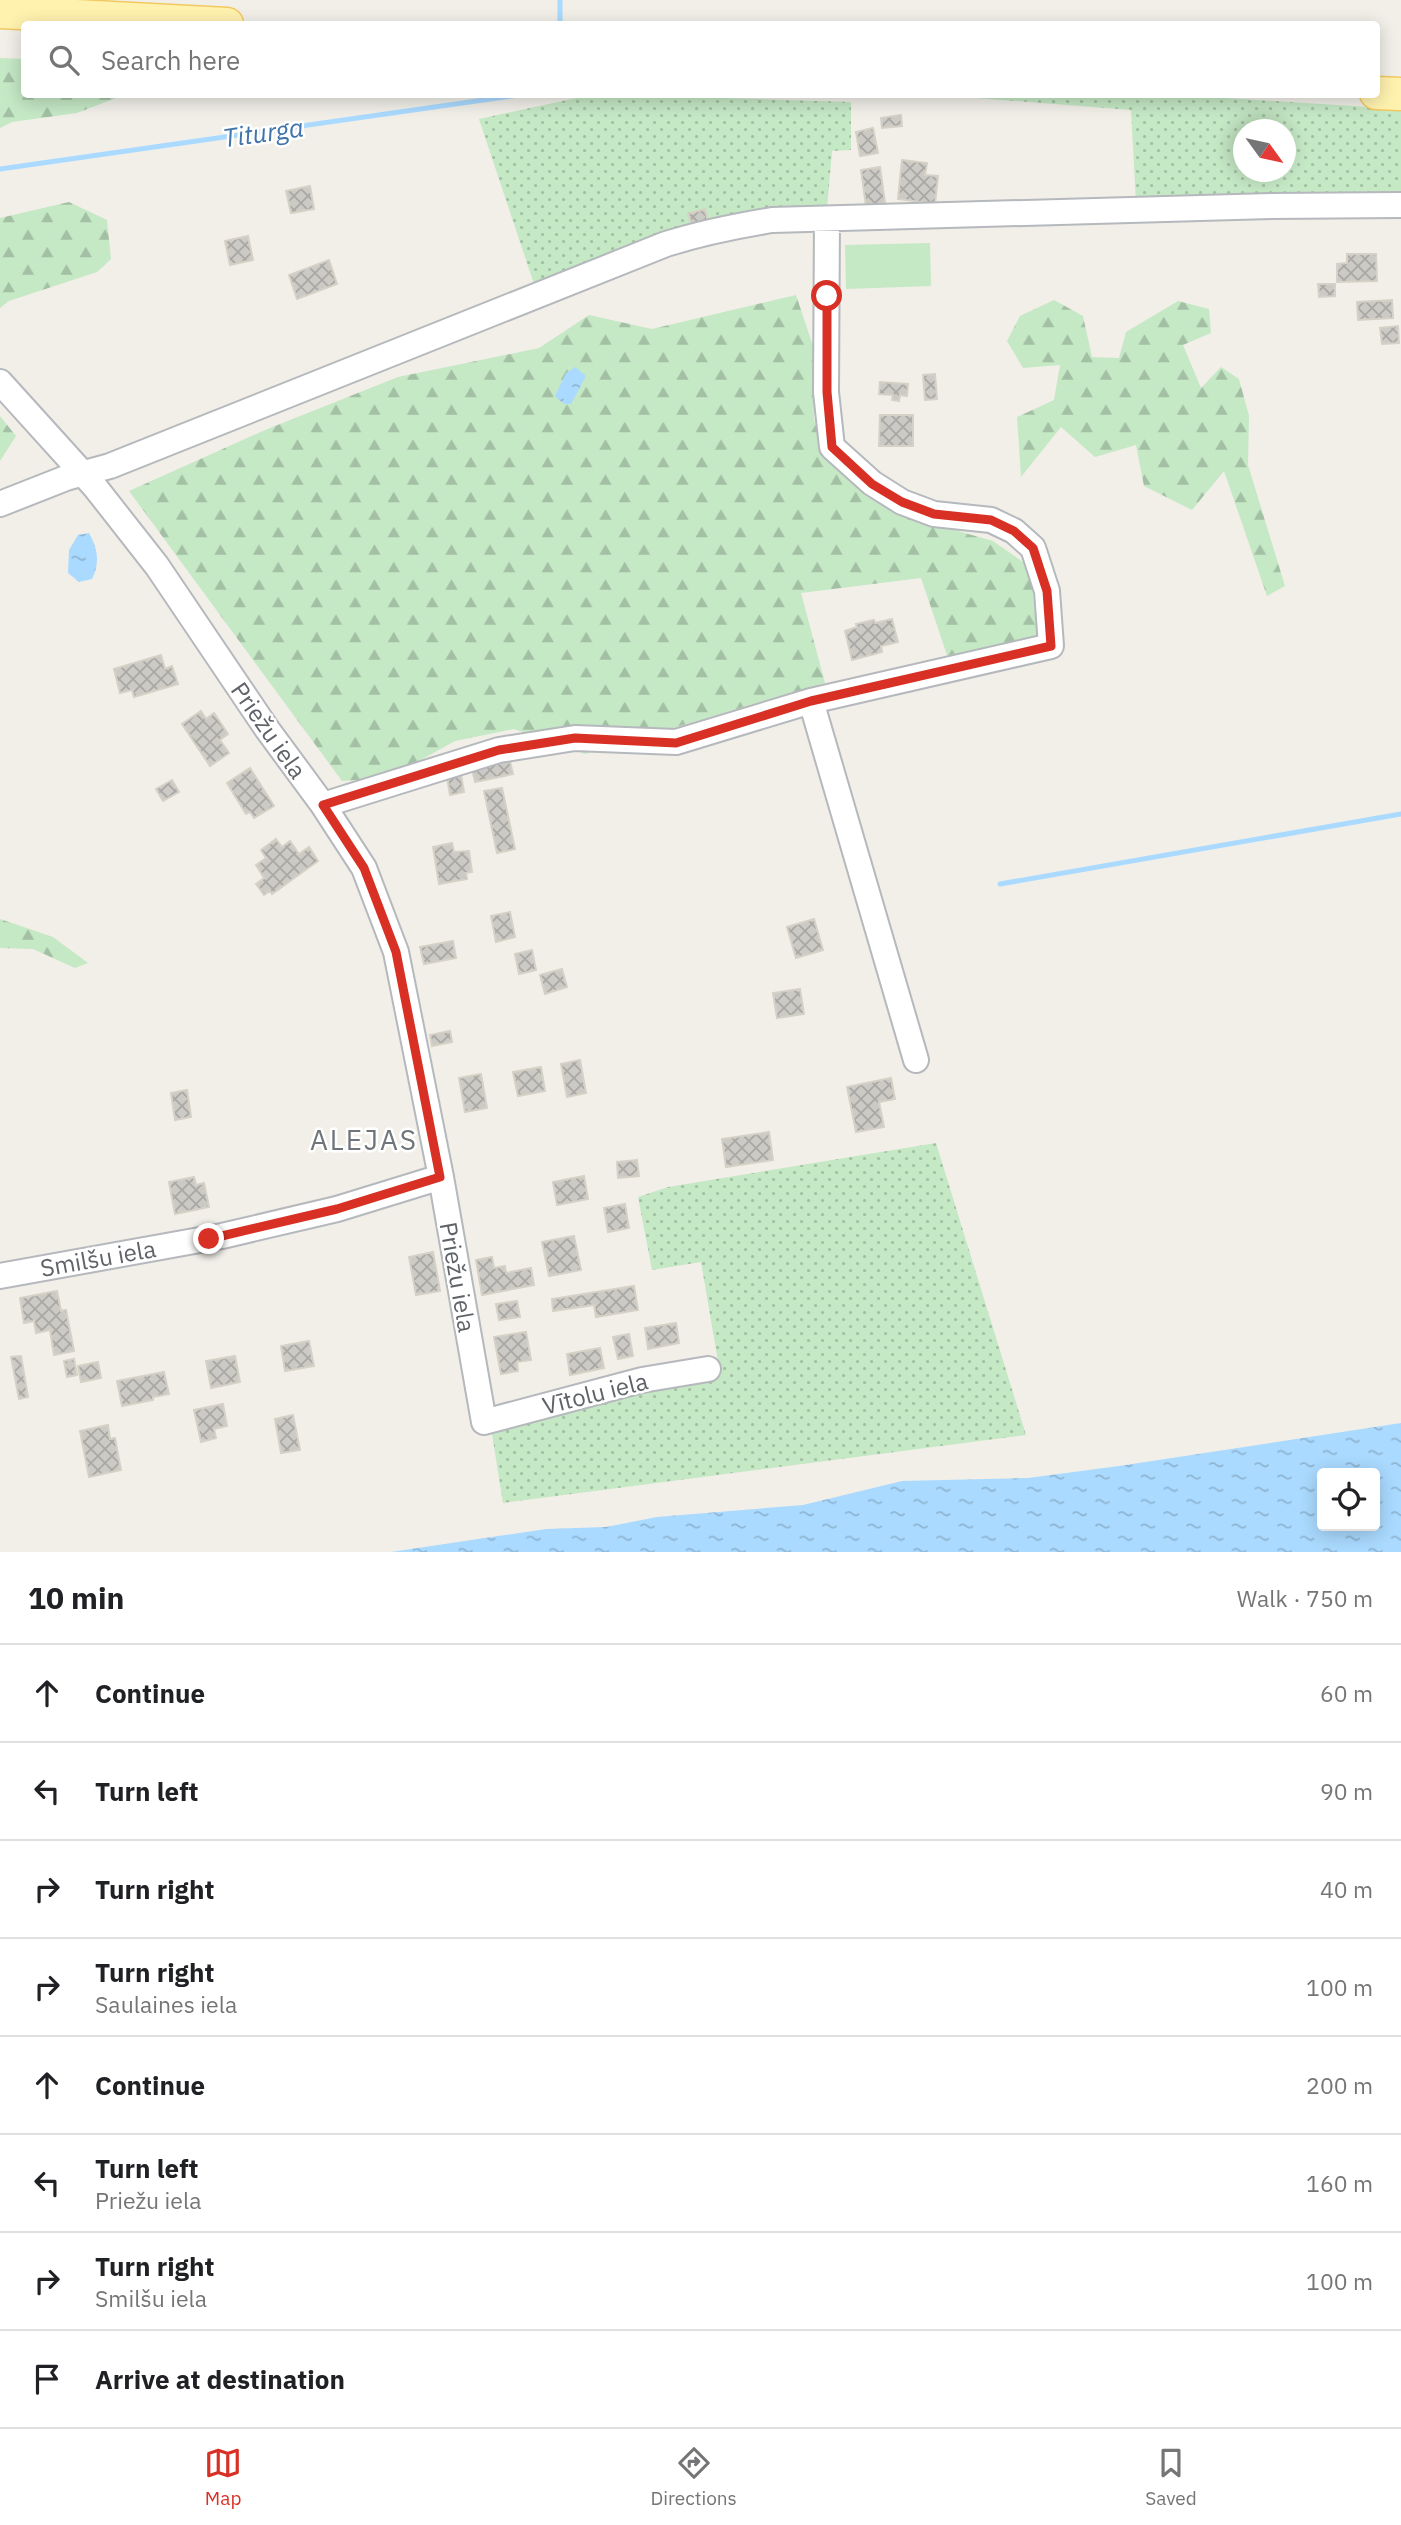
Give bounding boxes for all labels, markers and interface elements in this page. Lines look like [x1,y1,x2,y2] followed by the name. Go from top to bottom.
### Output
[21,21,1380,98] search box
[45,41,83,79] icon: search
[101,43,240,77] text: Search here
[220,109,306,155] water label: Titurga
[1233,119,1296,182] north arrow
[811,280,842,311] route start
[224,675,314,785] street label: Priežu iela
[310,1121,418,1158] district label: ALEJAS
[433,1220,483,1335] street label: Priežu iela
[193,1223,224,1254] route end
[38,1232,159,1284] street label: Smilšu iela
[539,1364,651,1422] street label: Vītolu iela
[1317,1468,1380,1531] map controls
[1317,1468,1380,1531] button: locate
[28,1578,124,1617] text: 10 min
[1237,1583,1373,1613] text: Walk · 750 m
[28,1674,66,1712] icon: ahead
[95,1676,205,1710] text: Continue
[1320,1678,1373,1708] text: 60 m
[28,1772,66,1810] icon: left
[95,1774,198,1808] text: Turn left
[1320,1776,1373,1806] text: 90 m
[28,1870,66,1908] icon: right
[95,1872,214,1906] text: Turn right
[1320,1874,1373,1904] text: 40 m
[95,1955,214,1989] text: Turn right
[28,1968,66,2006] icon: right
[1306,1972,1373,2002] text: 100 m
[95,1989,237,2019] text: Saulaines iela
[28,2066,66,2104] icon: ahead
[95,2068,205,2102] text: Continue
[1306,2070,1373,2100] text: 200 m
[95,2151,198,2185] text: Turn left
[28,2164,66,2202] icon: left
[1306,2168,1373,2198] text: 160 m
[95,2185,202,2215] text: Priežu iela
[95,2249,214,2283] text: Turn right
[28,2262,66,2300] icon: right
[1306,2266,1373,2296] text: 100 m
[95,2283,207,2313] text: Smilšu iela
[28,2360,66,2398] icon: arrive
[95,2362,345,2396] text: Arrive at destination
[204,2444,242,2510] tab: Map
[650,2444,737,2510] tab: Directions
[1145,2444,1197,2510] tab: Saved

